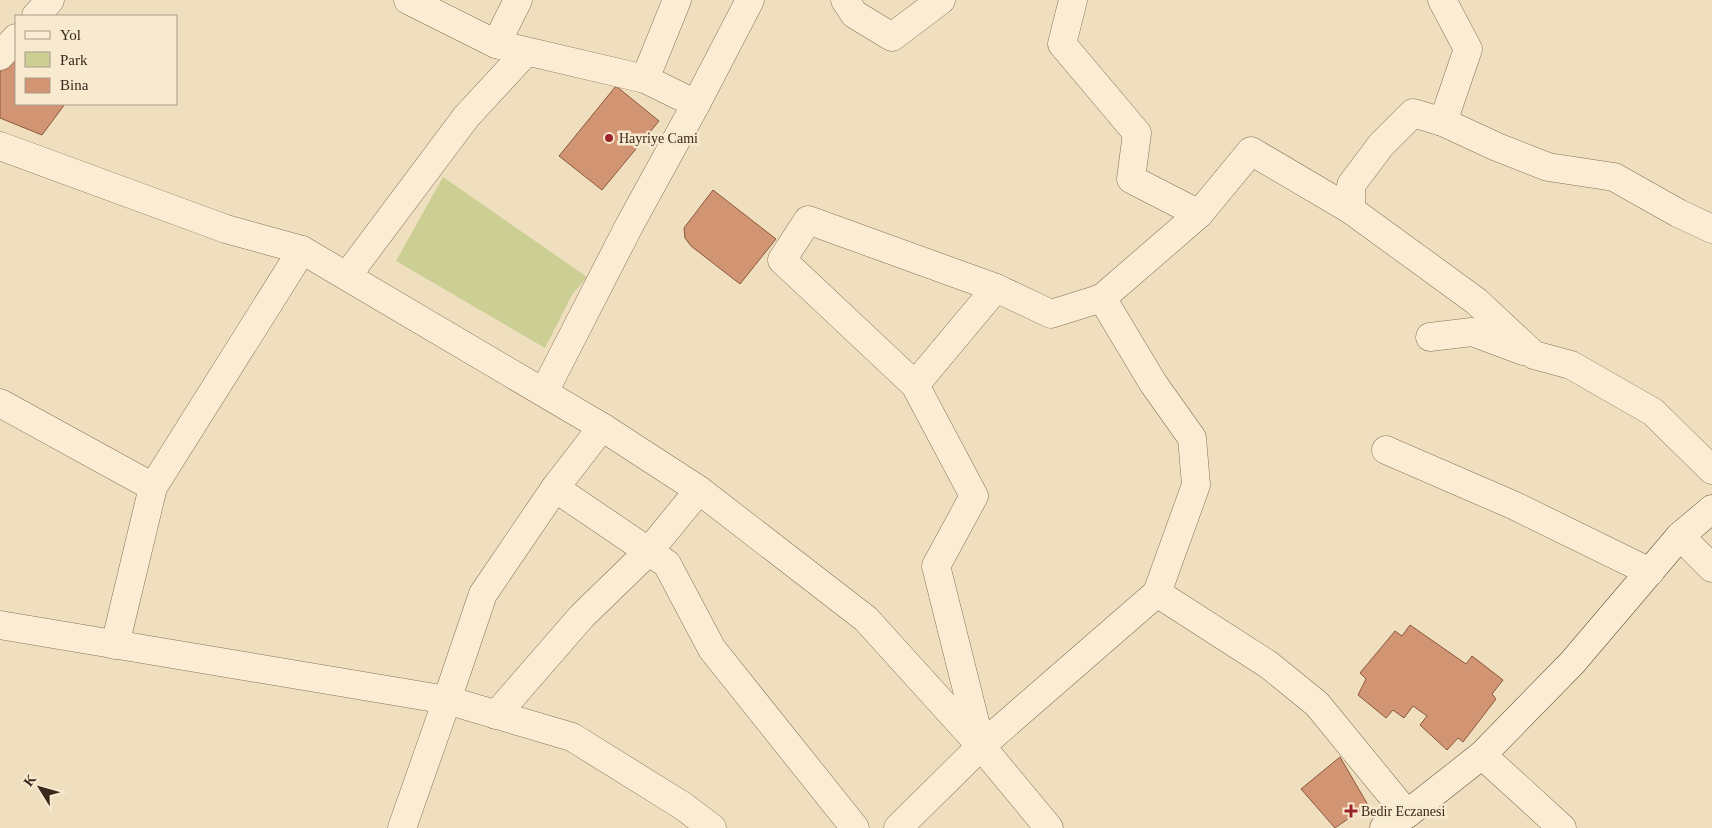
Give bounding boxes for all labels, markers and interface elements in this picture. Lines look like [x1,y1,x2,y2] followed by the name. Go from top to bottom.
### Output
[15,15,178,105] legend
[60,27,81,43] text: Yol
[60,52,88,68] text: Park
[60,77,89,93] text: Bina
[619,131,698,146] place label: Hayriye Cami
[603,132,615,144] marker: Hayriye Cami
[15,763,65,813] north arrow
[21,772,39,789] text: K
[1361,804,1445,819] place label: Bedir Eczanesi
[1345,805,1357,817] marker: Bedir Eczanesi

